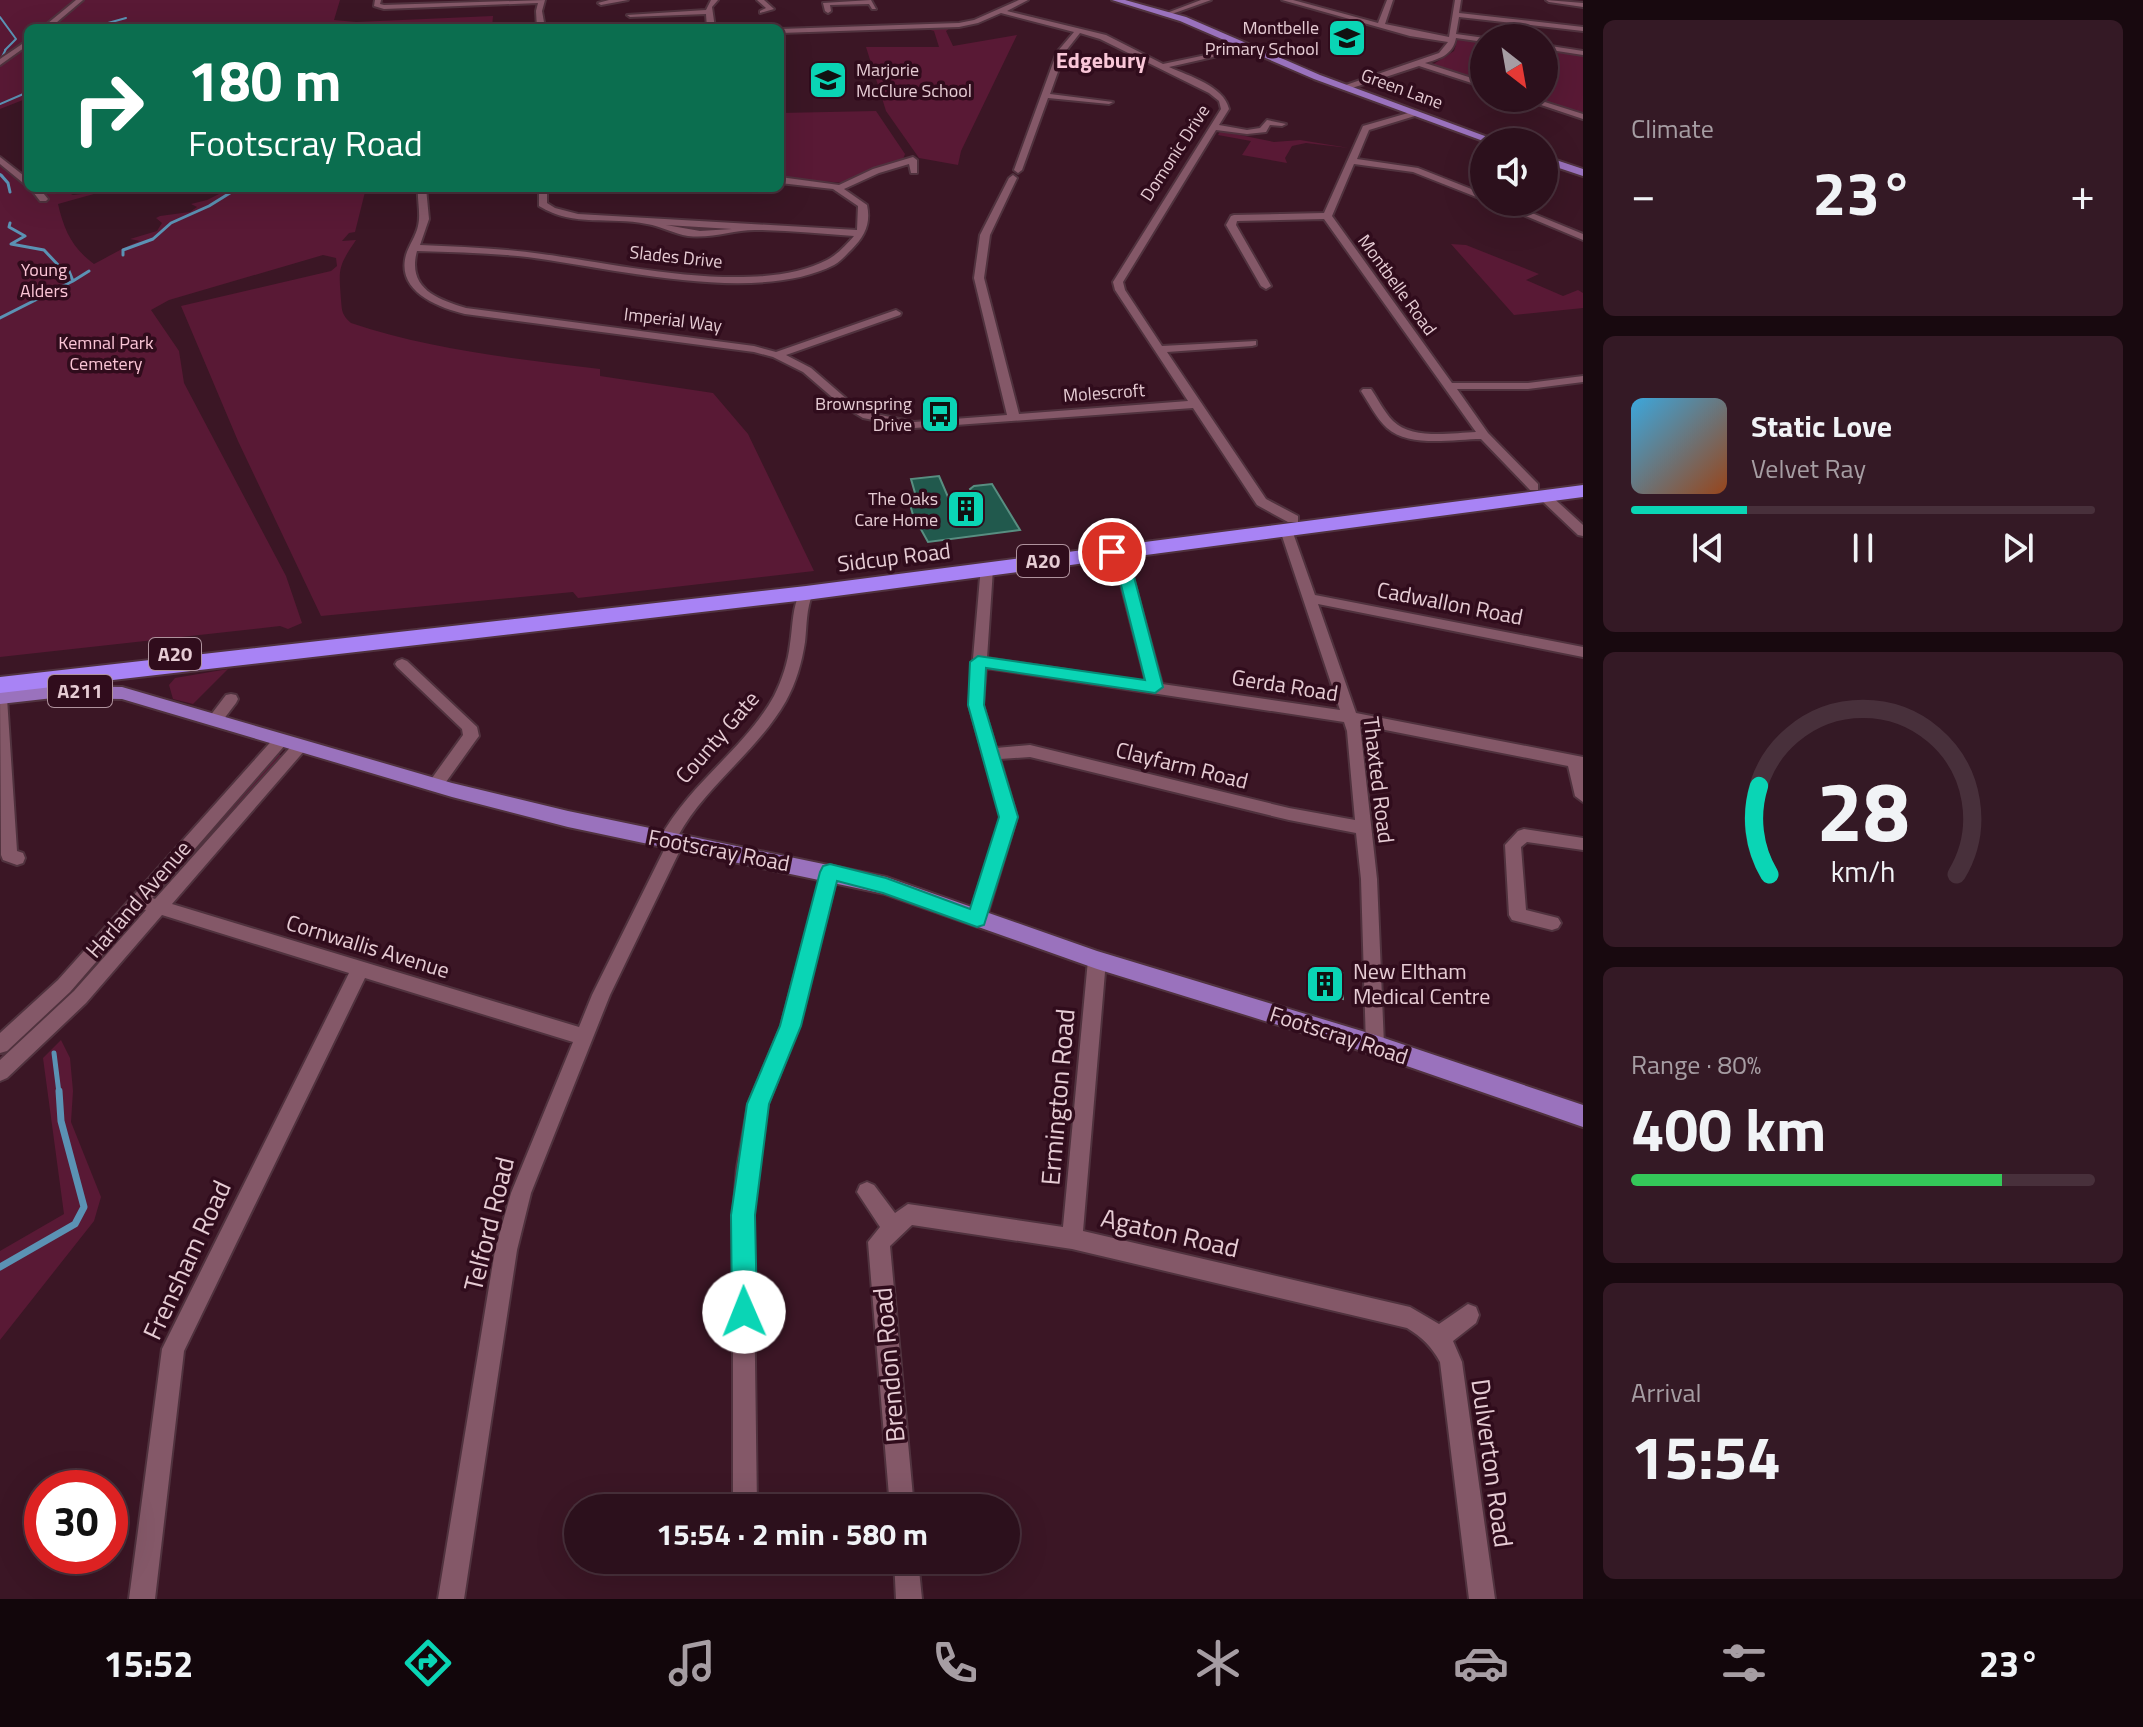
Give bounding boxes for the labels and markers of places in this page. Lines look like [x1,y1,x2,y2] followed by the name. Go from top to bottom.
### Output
[1205,14,1319,62] place label: Montbelle Primary School
[1326,17,1368,59] school or university icon: Montbelle Primary School
[856,56,972,104] place label: Marjorie McClure School
[807,59,849,101] school or university icon: Marjorie McClure School
[815,390,912,438] place label: Brownspring Drive
[919,393,961,435] bus stop icon: Brownspring Drive
[854,485,938,533] place label: The Oaks Care Home
[945,488,987,530] building icon: The Oaks Care Home
[1078,518,1146,586] pin
[1353,954,1490,1013] place label: New Eltham Medical Centre
[1304,963,1346,1005] building icon: New Eltham Medical Centre

